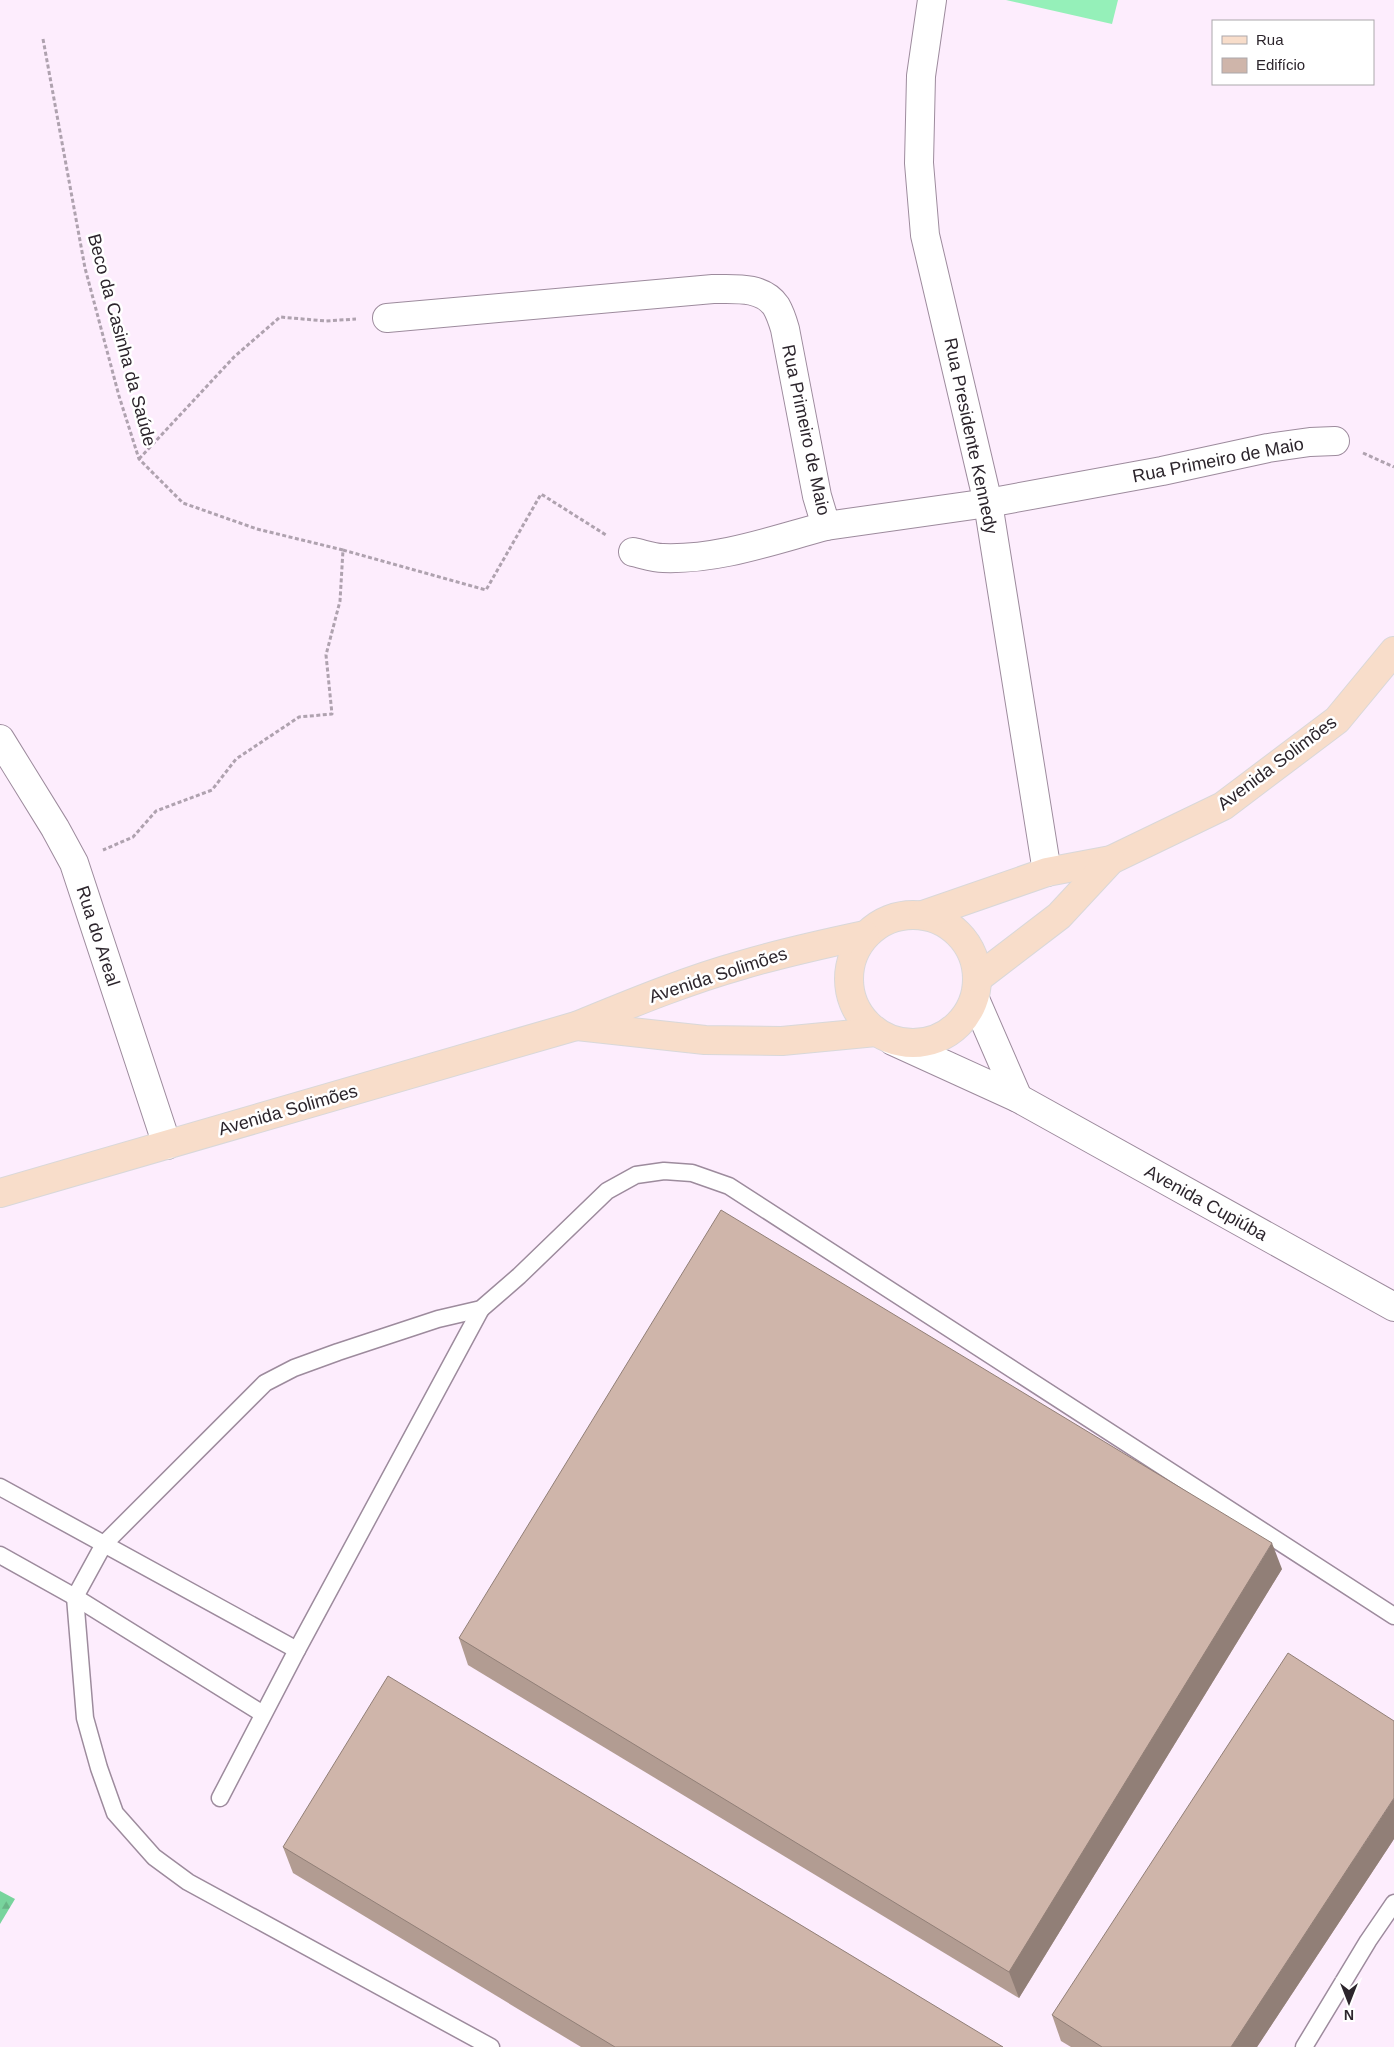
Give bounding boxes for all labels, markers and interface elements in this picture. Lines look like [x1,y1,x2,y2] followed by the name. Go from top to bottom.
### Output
[1212,20,1374,85] legend
[1256,31,1284,48] text: Rua
[1256,56,1305,73] text: Edifício
[84,232,160,448] street label: Beco da Casinha da Saúde
[940,336,1002,536] street label: Rua Presidente Kennedy
[778,343,834,517] street label: Rua Primeiro de Maio
[1131,434,1305,486] street label: Rua Primeiro de Maio
[1214,712,1340,814] street label: Avenida Solimões
[72,883,124,989] street label: Rua do Areal
[647,943,789,1007] street label: Avenida Solimões
[216,1081,360,1139] street label: Avenida Solimões
[1141,1161,1272,1245] street label: Avenida Cupiúba
[1324,1977,1374,2027] north arrow
[1344,2007,1354,2023] text: N

